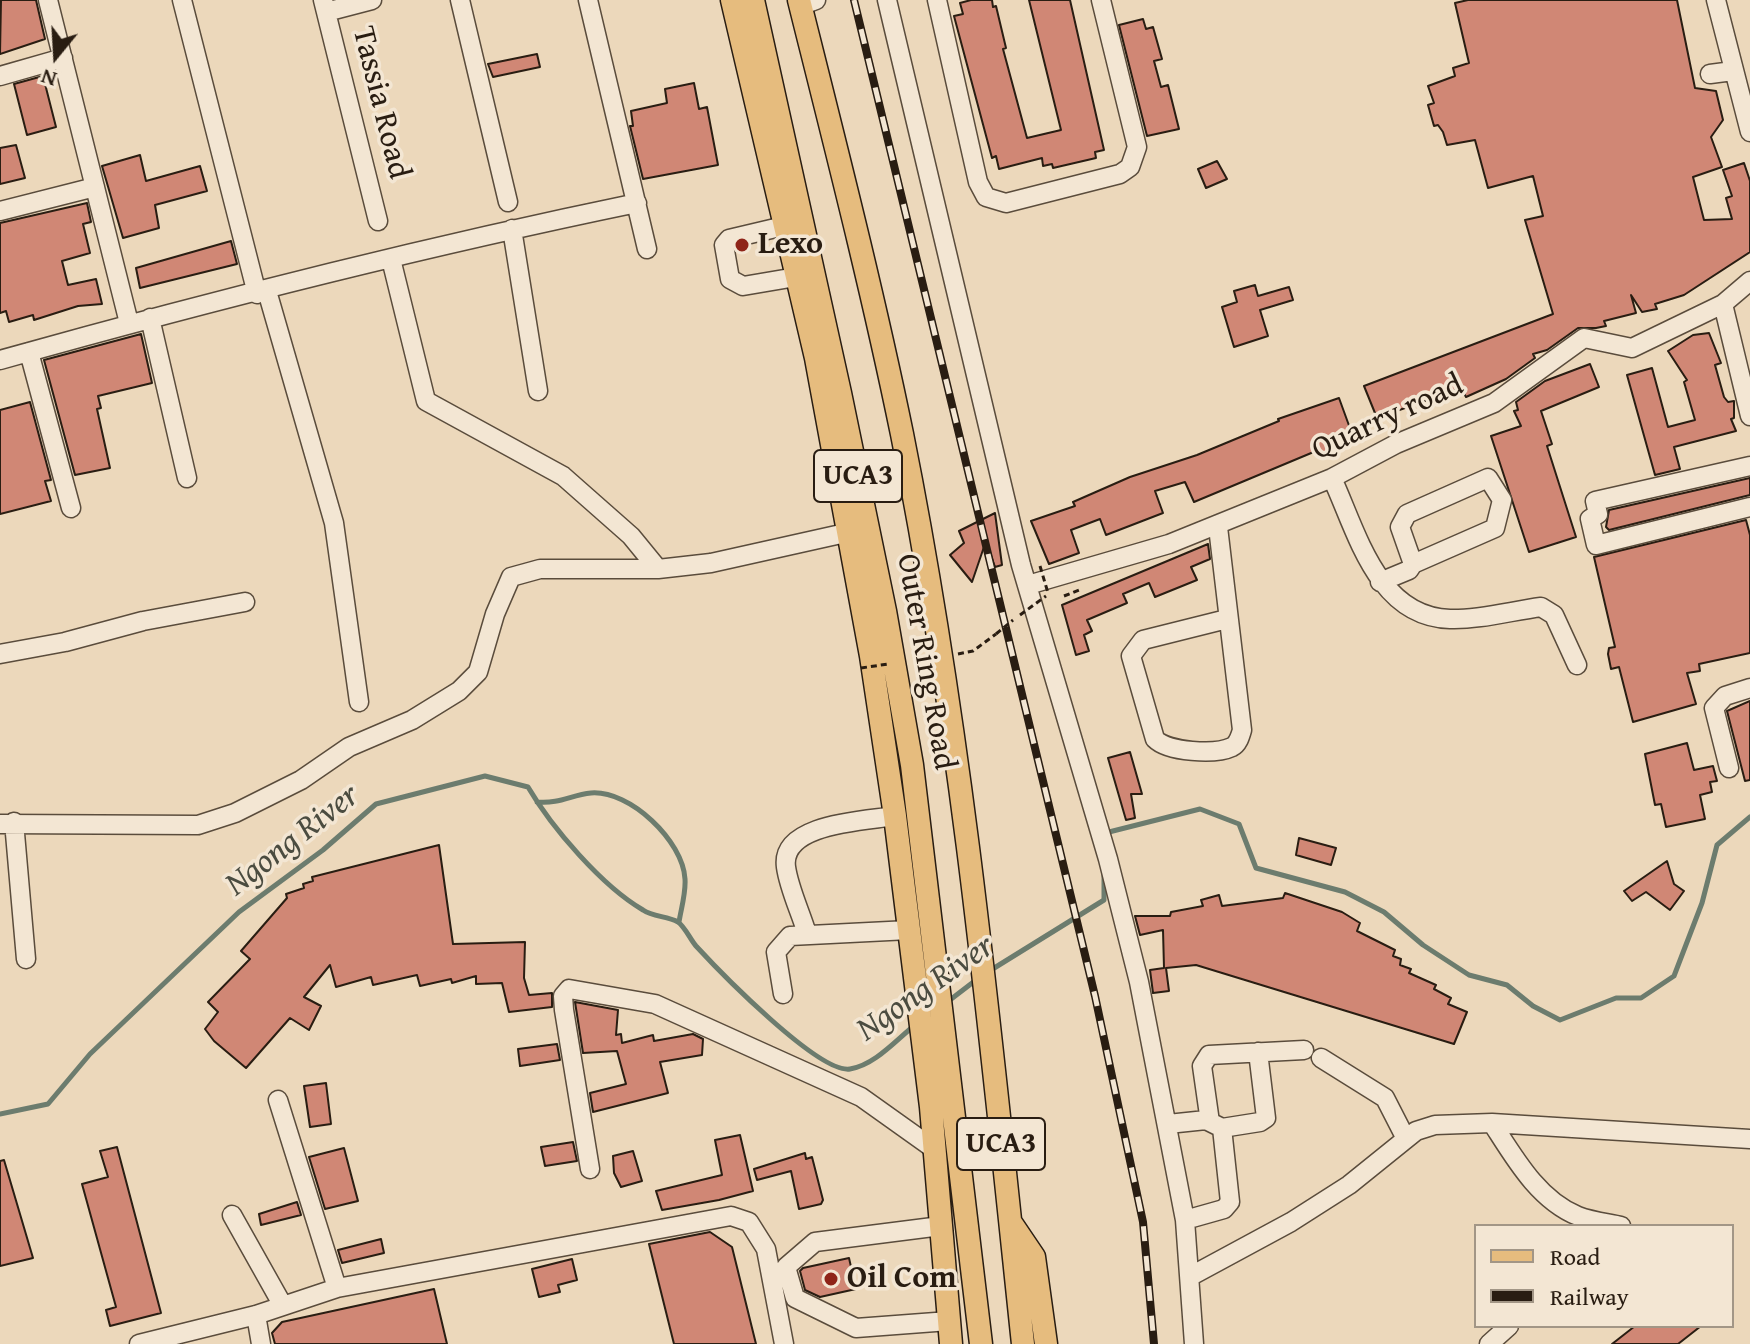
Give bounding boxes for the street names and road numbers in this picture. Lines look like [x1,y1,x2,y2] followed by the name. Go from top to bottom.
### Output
[343,23,417,183] street label: Tassia Road
[1306,366,1470,470] street label: Quarry road
[814,450,902,502] road number: UCA3
[887,551,963,773] street label: Outer Ring Road
[957,1118,1045,1170] road number: UCA3

